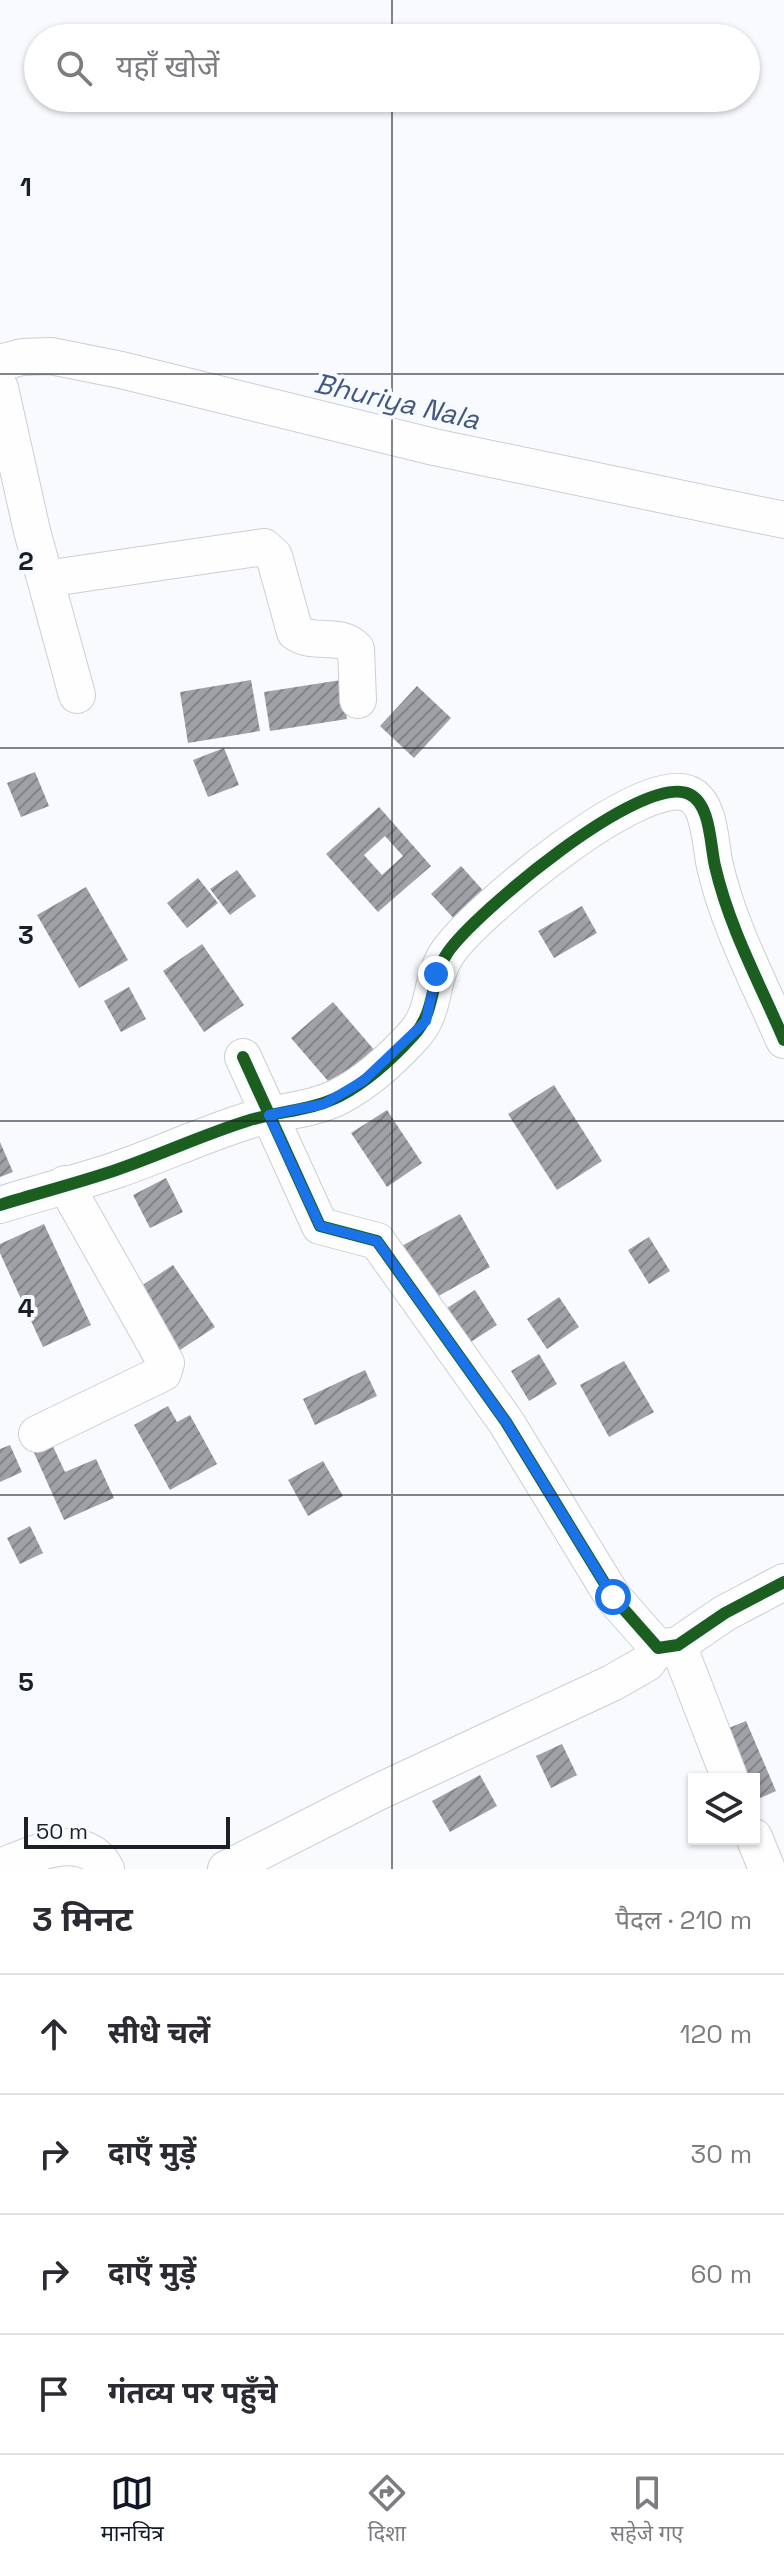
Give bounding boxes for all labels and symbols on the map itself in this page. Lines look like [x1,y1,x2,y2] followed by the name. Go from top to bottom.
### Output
[20,170,32,204] text: 1
[311,365,484,438] water label: Bhuriya Nala
[18,544,34,578] text: 2
[18,918,34,952] text: 3
[418,956,454,992] route end
[18,1291,34,1325] text: 4
[595,1579,631,1615] route start
[18,1665,34,1699] text: 5
[24,1813,230,1849] scale bar

